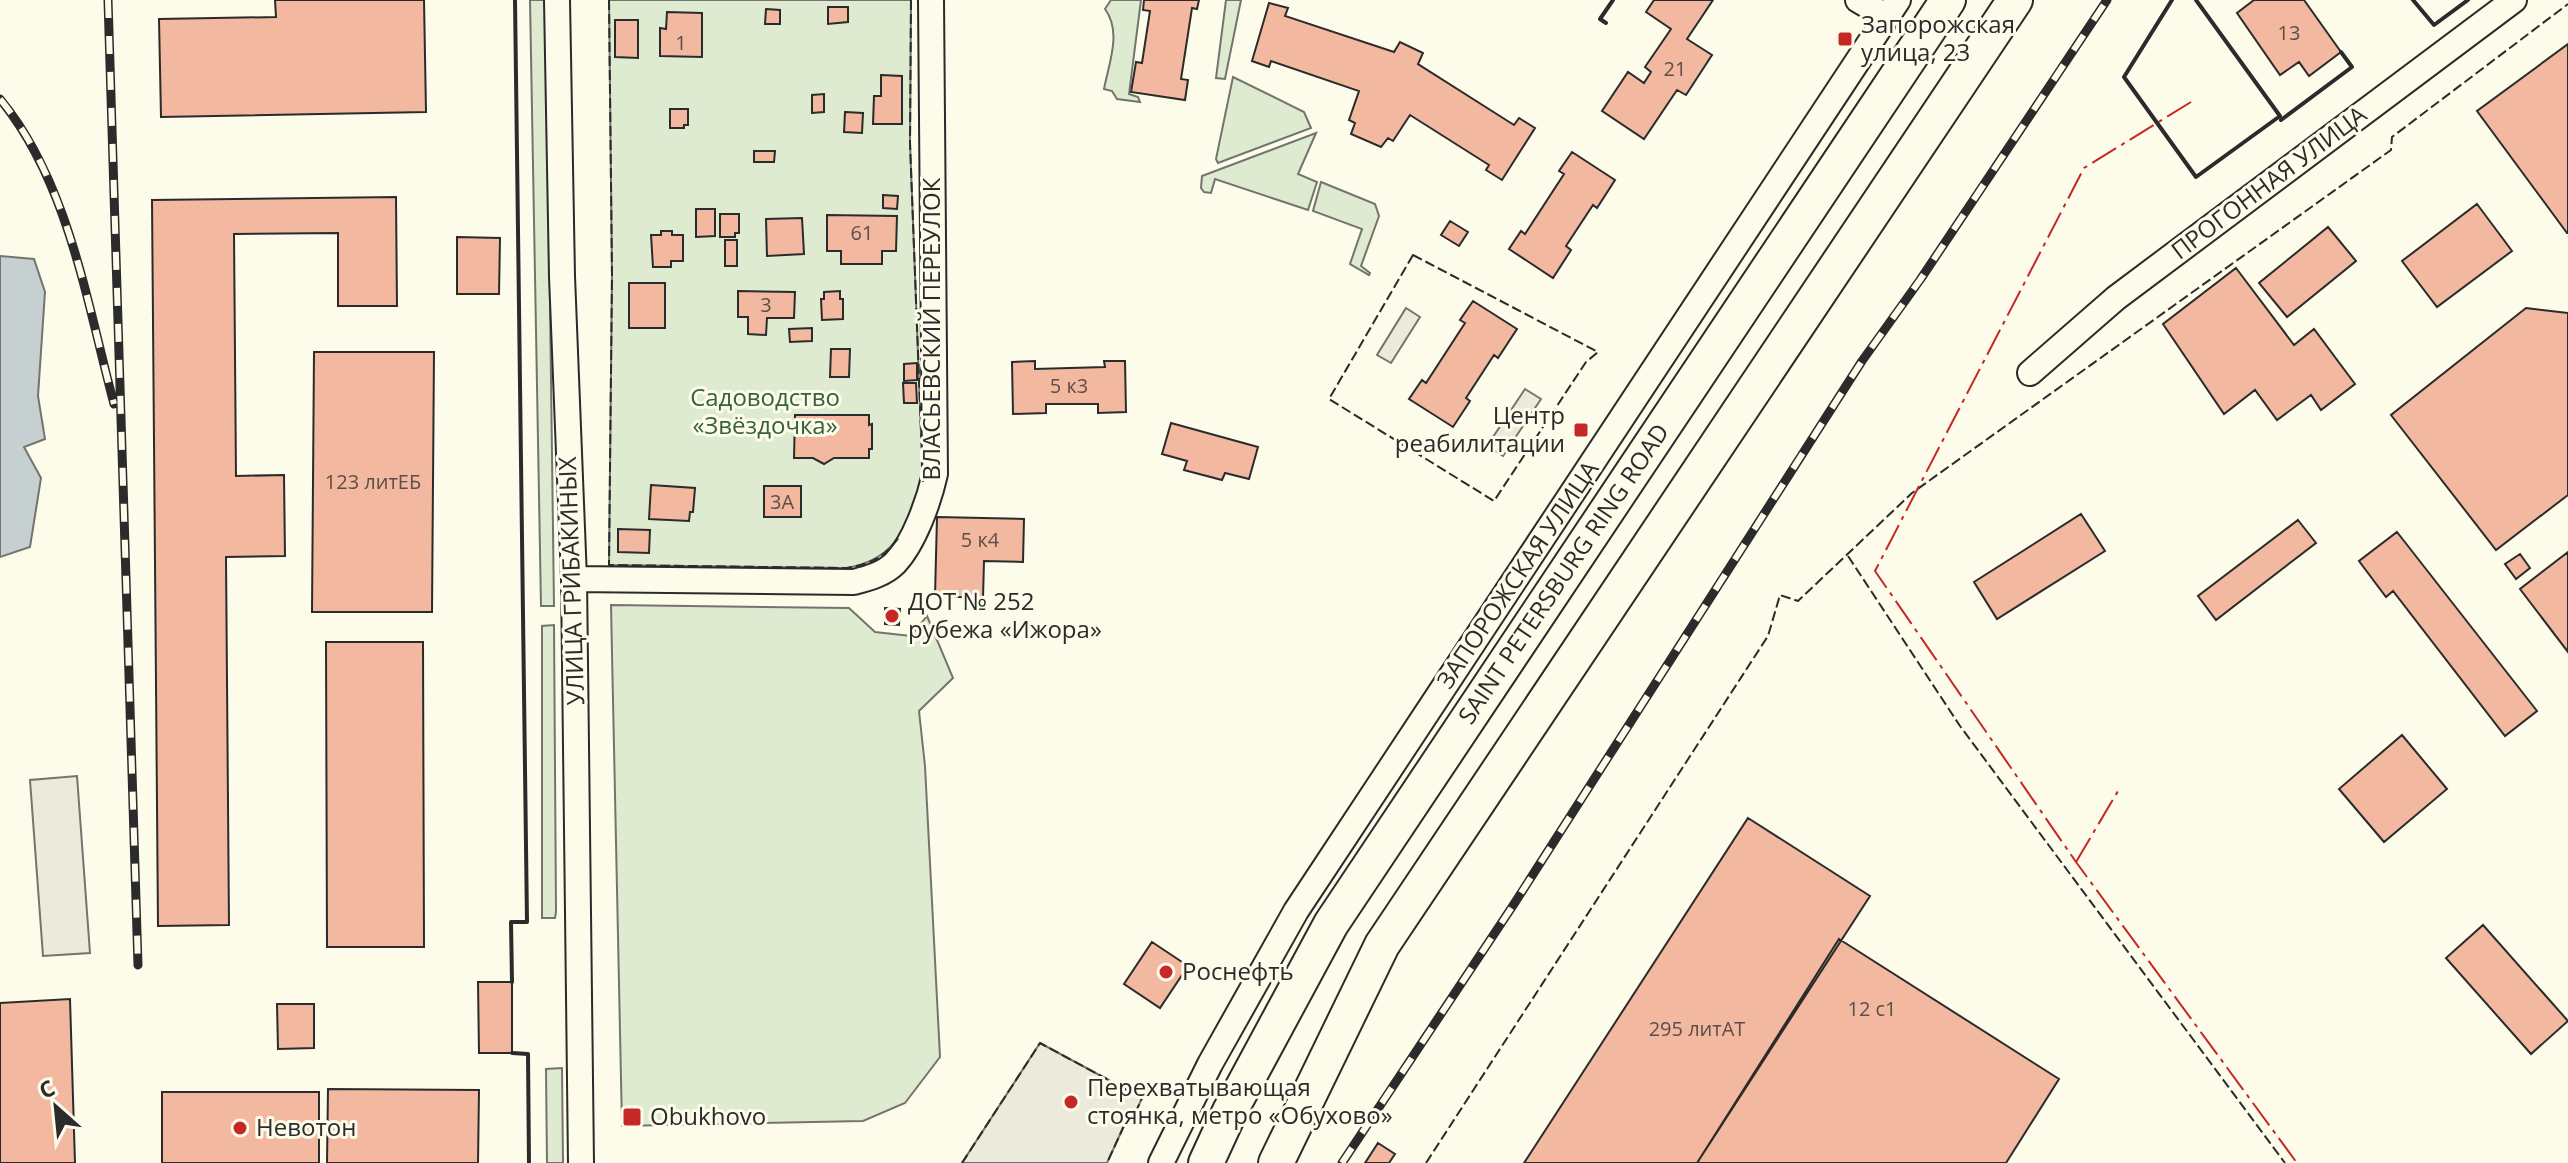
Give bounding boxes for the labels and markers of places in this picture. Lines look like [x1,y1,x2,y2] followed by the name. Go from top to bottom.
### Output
[1861,7,2015,68] place label: Запорожская улица, 23
[1836,30,1854,48] marker: Запорожская улица, 23
[1395,398,1565,459] place label: Центр реабилитации
[1572,421,1590,439] marker: Центр реабилитации
[908,584,1102,645] place label: ДОТ № 252 рубежа «Ижора»
[883,607,901,625] marker: ДОТ № 252 рубежа «Ижора»
[1182,954,1294,987] place label: Роснефть
[1157,963,1175,981] marker: Роснефть
[1087,1070,1393,1131] place label: Перехватывающая стоянка, метро «Обухово»
[1062,1093,1080,1111] marker: Перехватывающая стоянка, метро «Обухово»
[650,1099,766,1132] place label: Obukhovo
[621,1106,643,1128] marker: Obukhovo
[256,1110,356,1143] place label: Невотон
[231,1119,249,1137] marker: Невотон

